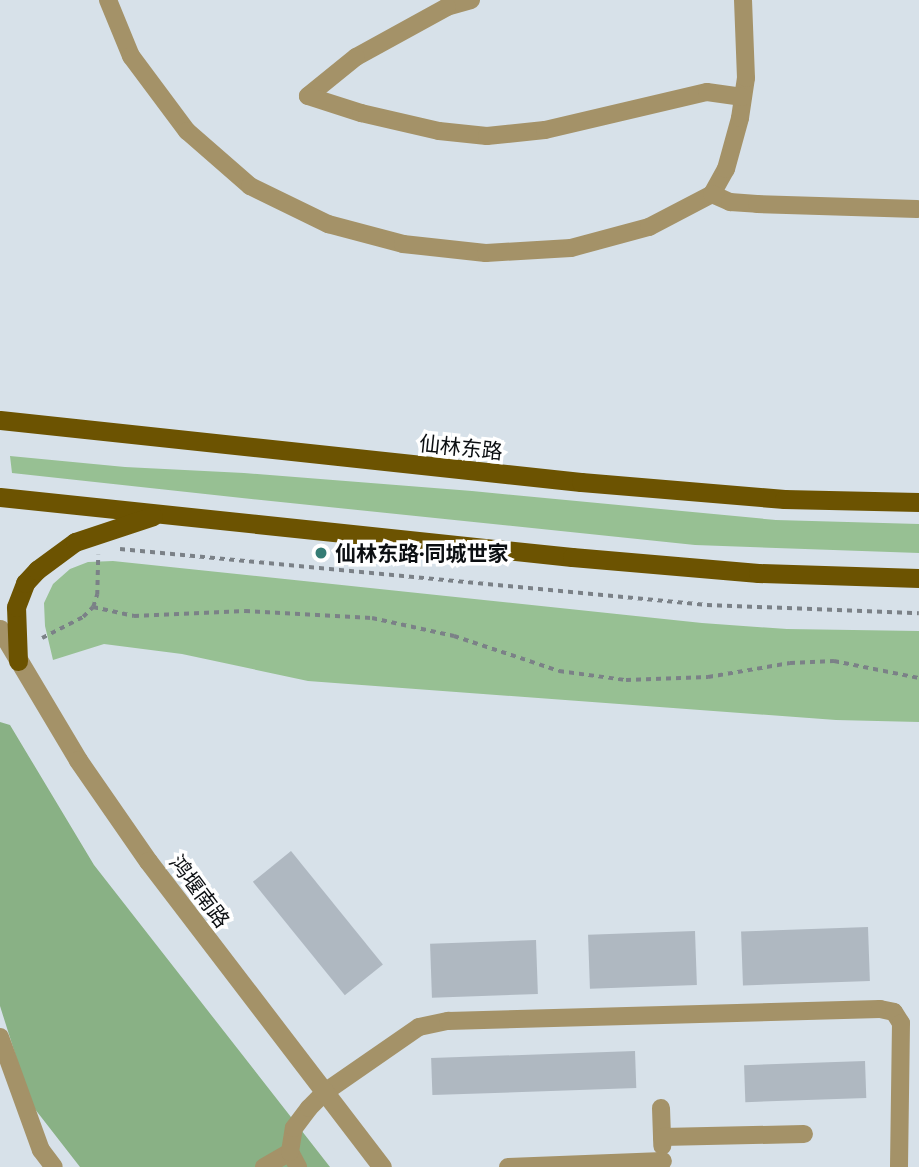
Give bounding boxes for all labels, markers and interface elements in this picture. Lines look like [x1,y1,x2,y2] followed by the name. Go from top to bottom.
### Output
[418,430,504,464] street label: 仙林东路
[335,540,509,566] place label: 仙林东路·同城世家
[313,545,329,561] marker: 仙林东路·同城世家
[165,850,235,932] street label: 鸿堰南路

